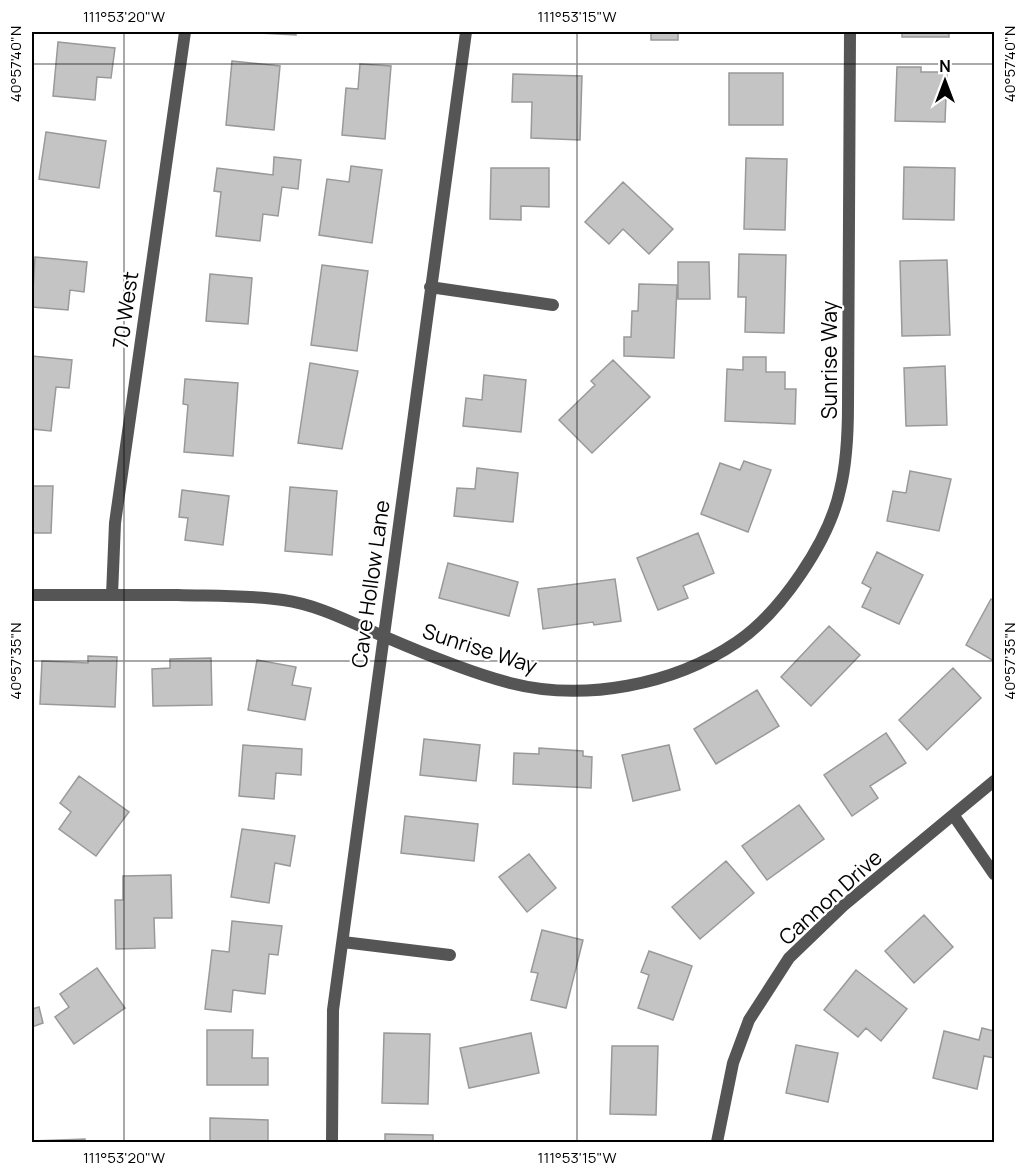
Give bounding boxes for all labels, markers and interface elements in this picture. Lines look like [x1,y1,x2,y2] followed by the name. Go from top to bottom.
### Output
[83,6,165,27] text: 111°53'20"W
[538,6,616,27] text: 111°53'15"W
[5,26,26,102] text: 40°57'40"N
[999,26,1020,102] text: 40°57'40"N
[915,51,975,111] north arrow
[939,55,951,77] text: N
[106,270,144,350] street label: 70 West
[815,301,843,419] street label: Sunrise Way
[344,498,396,670] street label: Cave Hollow Lane
[419,616,541,680] street label: Sunrise Way
[5,622,26,700] text: 40°57'35"N
[999,622,1020,700] text: 40°57'35"N
[772,843,888,951] street label: Cannon Drive
[83,1147,165,1168] text: 111°53'20"W
[538,1147,616,1168] text: 111°53'15"W

